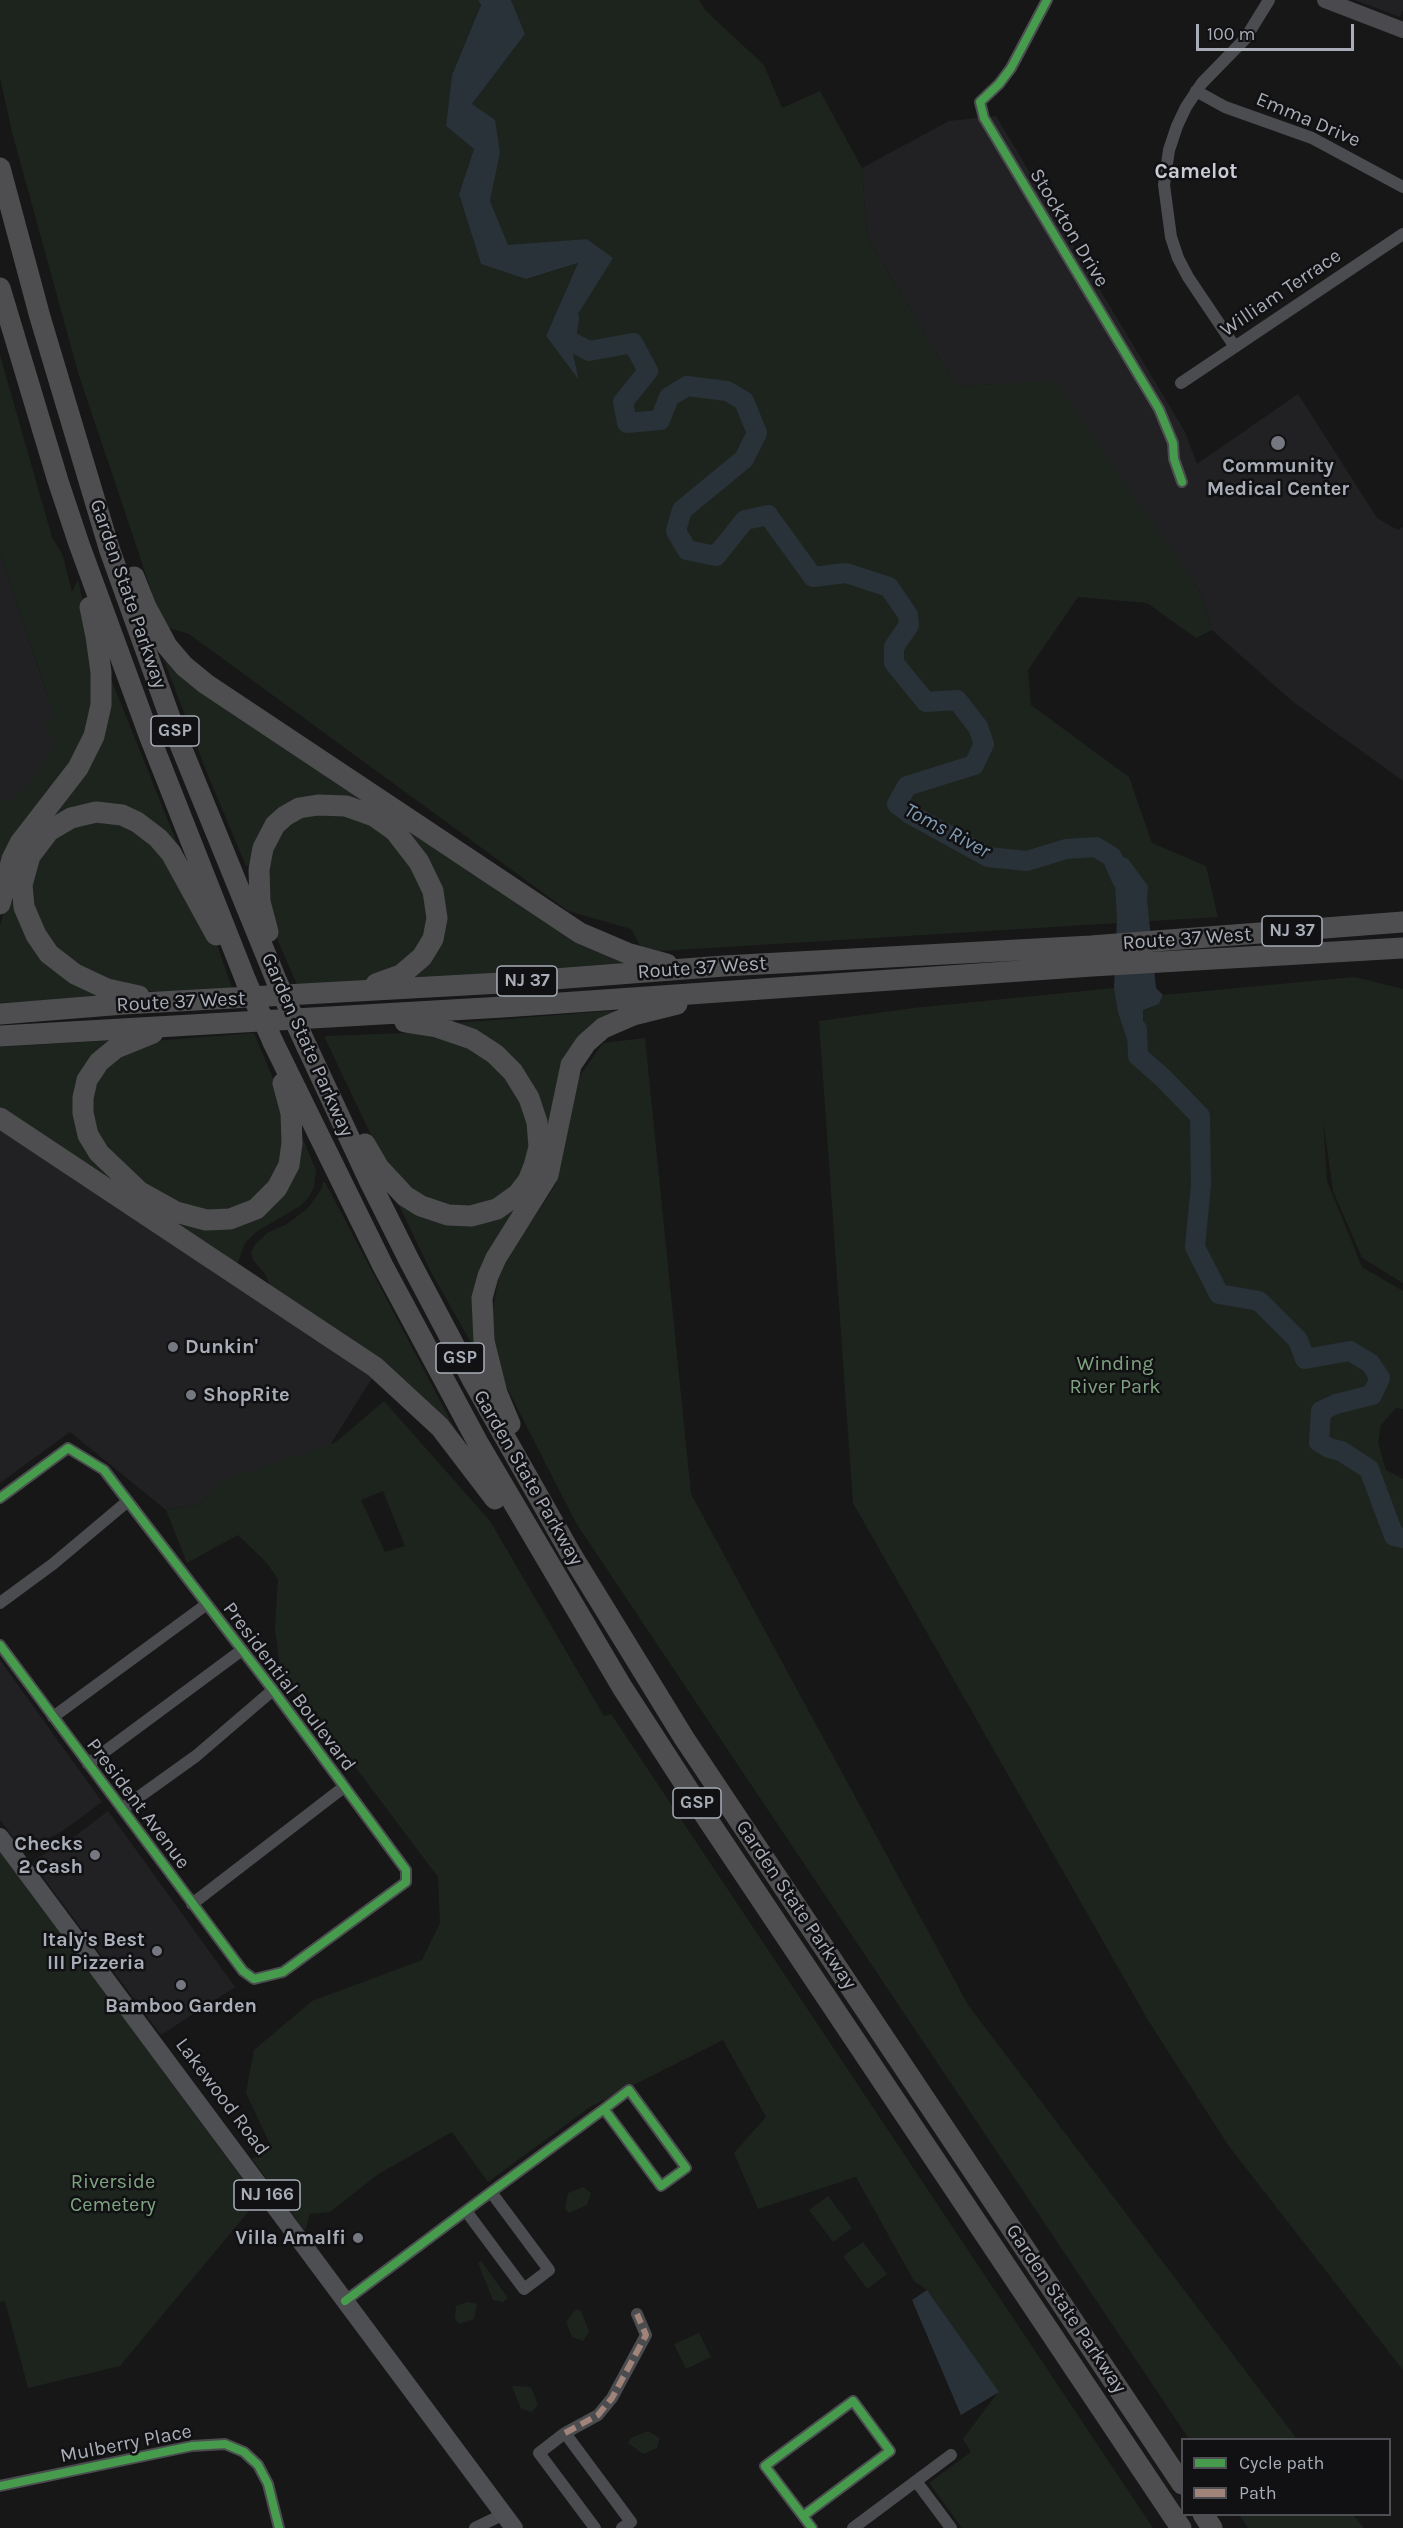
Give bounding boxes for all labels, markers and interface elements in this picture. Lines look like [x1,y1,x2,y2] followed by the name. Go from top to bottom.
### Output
[1199,12,1356,50] scale bar
[1207,23,1255,45] text: 100 m
[1252,87,1364,153] street label: Emma Drive
[1154,159,1238,185] district label: Camelot
[1024,164,1114,292] street label: Stockton Drive
[1216,244,1346,342] street label: William Terrace
[1269,434,1287,452] marker: Community Medical Center
[1207,454,1349,501] place label: Community Medical Center
[84,496,172,692] street label: Garden State Parkway
[151,716,199,746] road number: GSP
[900,798,994,864] water label: Toms River
[1262,916,1322,946] road number: NJ 37
[1122,923,1252,955] street label: Route 37 West
[256,949,358,1141] street label: Garden State Parkway
[637,952,767,984] street label: Route 37 West
[497,966,557,996] road number: NJ 37
[116,987,246,1017] street label: Route 37 West
[185,1335,258,1359] place label: Dunkin'
[166,1340,180,1354] marker: Dunkin'
[436,1343,484,1373] road number: GSP
[1069,1352,1161,1399] park label: Winding River Park
[203,1383,290,1407] place label: ShopRite
[468,1386,588,1570] street label: Garden State Parkway
[184,1388,198,1402] marker: ShopRite
[218,1598,360,1776] street label: Presidential Boulevard
[81,1734,195,1874] street label: President Avenue
[673,1788,721,1818] road number: GSP
[731,1816,861,1994] street label: Garden State Parkway
[14,1832,83,1879] place label: Checks 2 Cash
[88,1848,102,1862] marker: Checks 2 Cash
[42,1928,145,1975] place label: Italy's Best III Pizzeria
[150,1944,164,1958] marker: Italy's Best III Pizzeria
[174,1978,188,1992] marker: Bamboo Garden
[105,1994,257,2018] place label: Bamboo Garden
[170,2034,274,2160] street label: Lakewood Road
[70,2170,156,2217] park label: Riverside Cemetery
[234,2180,300,2210] road number: NJ 166
[1001,2220,1131,2398] street label: Garden State Parkway
[235,2226,346,2250] place label: Villa Amalfi
[351,2231,365,2245] marker: Villa Amalfi
[58,2419,194,2469] street label: Mulberry Place
[1181,2438,1391,2516] legend
[1239,2452,1324,2474] text: Cycle path
[1239,2482,1277,2504] text: Path

